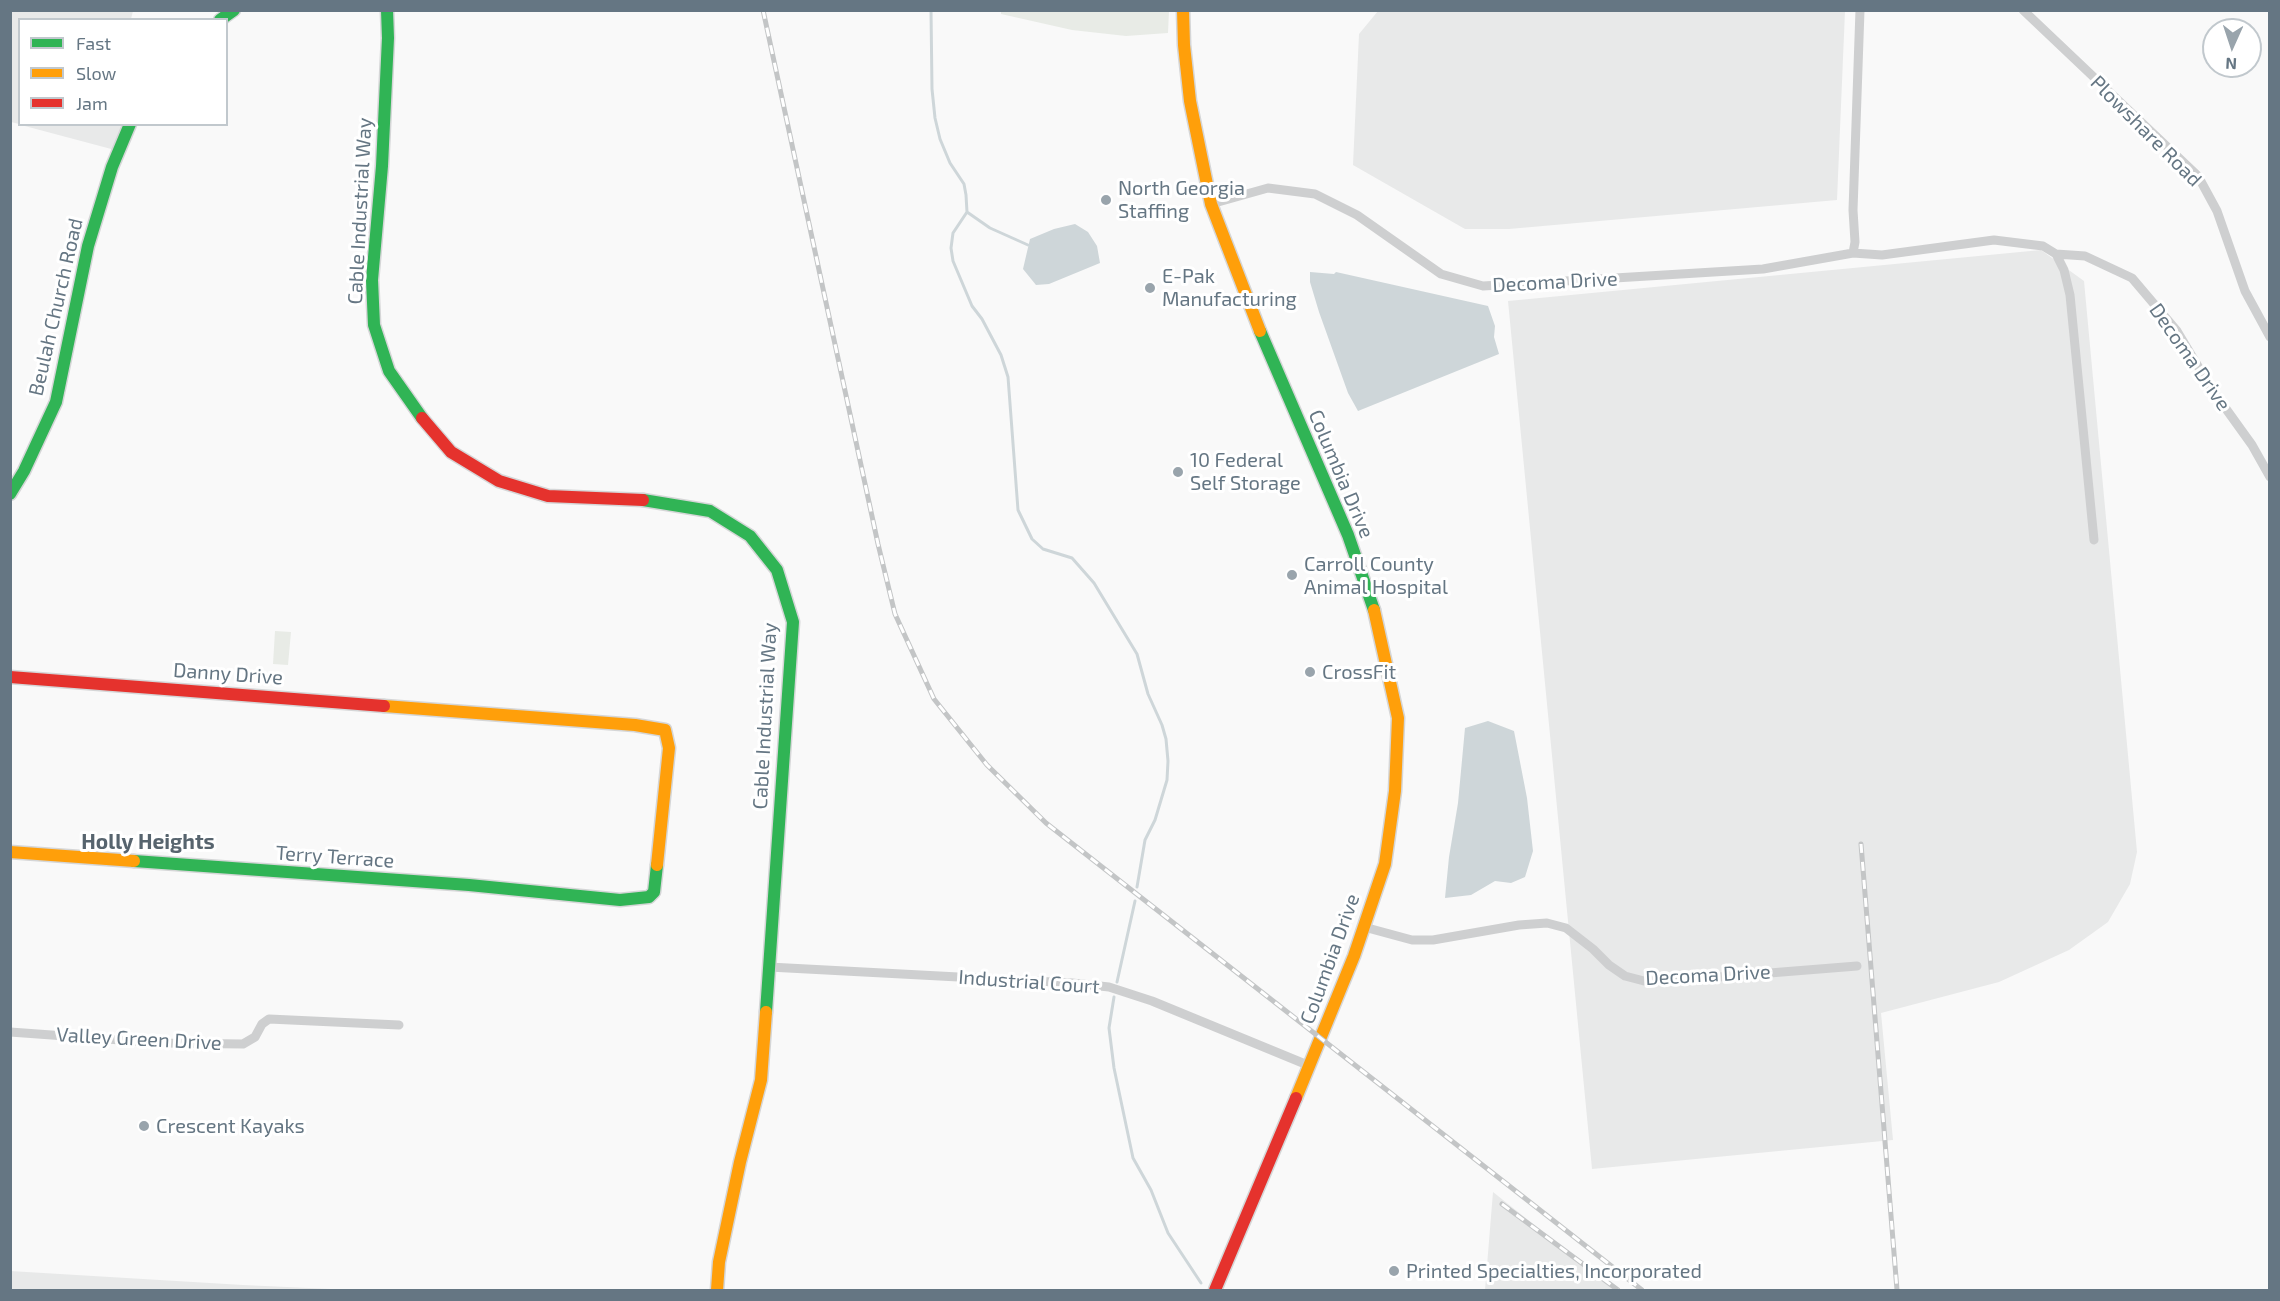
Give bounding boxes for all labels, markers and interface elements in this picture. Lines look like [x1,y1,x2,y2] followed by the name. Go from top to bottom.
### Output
[18,18,228,126] legend
[2202,18,2262,78] north arrow
[76,32,111,54] text: Fast
[2225,55,2237,74] text: N
[76,62,116,84] text: Slow
[2085,70,2207,192] street label: Plowshare Road
[76,92,108,114] text: Jam
[343,117,377,305] street label: Cable Industrial Way
[1118,176,1245,223] place label: North Georgia Staffing
[1099,193,1113,207] marker: North Georgia Staffing
[24,216,88,398] street label: Beulah Church Road
[1162,264,1297,311] place label: E-Pak Manufacturing
[1492,267,1618,297] street label: Decoma Drive
[1143,281,1157,295] marker: E-Pak Manufacturing
[2144,299,2236,415] street label: Decoma Drive
[1303,406,1379,542] street label: Columbia Drive
[1190,448,1301,495] place label: 10 Federal Self Storage
[1171,465,1185,479] marker: 10 Federal Self Storage
[1304,552,1448,599] place label: Carroll County Animal Hospital
[1285,568,1299,582] marker: Carroll County Animal Hospital
[748,622,782,810] street label: Cable Industrial Way
[172,658,284,690] street label: Danny Drive
[1322,660,1396,684] place label: CrossFit
[1303,665,1317,679] marker: CrossFit
[81,829,215,855] district label: Holly Heights
[275,841,395,873] street label: Terry Terrace
[1295,891,1365,1027] street label: Columbia Drive
[1645,960,1771,990] street label: Decoma Drive
[958,965,1100,999] street label: Industrial Court
[56,1023,222,1055] street label: Valley Green Drive
[156,1114,305,1138] place label: Crescent Kayaks
[137,1119,151,1133] marker: Crescent Kayaks
[1406,1259,1702,1283] place label: Printed Specialties, Incorporated
[1387,1264,1401,1278] marker: Printed Specialties, Incorporated

